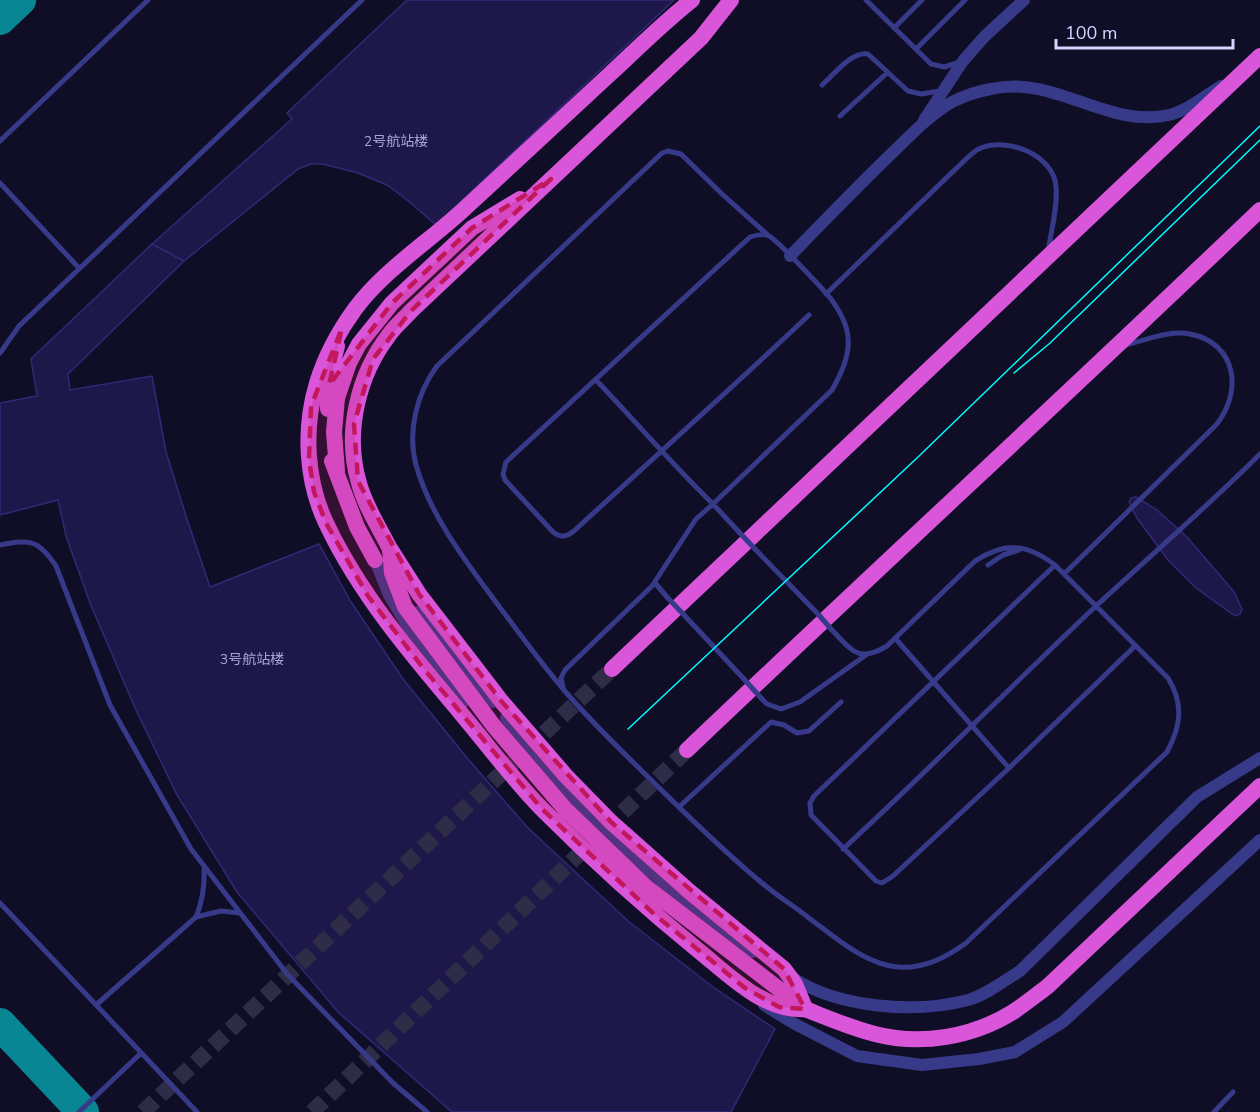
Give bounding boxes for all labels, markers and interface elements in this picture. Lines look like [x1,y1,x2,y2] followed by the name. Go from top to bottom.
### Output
[1056,12,1233,50] scale bar
[1065,21,1117,45] text: 100 m
[364,132,428,151] house number: 2号航站楼
[220,650,284,669] house number: 3号航站楼

